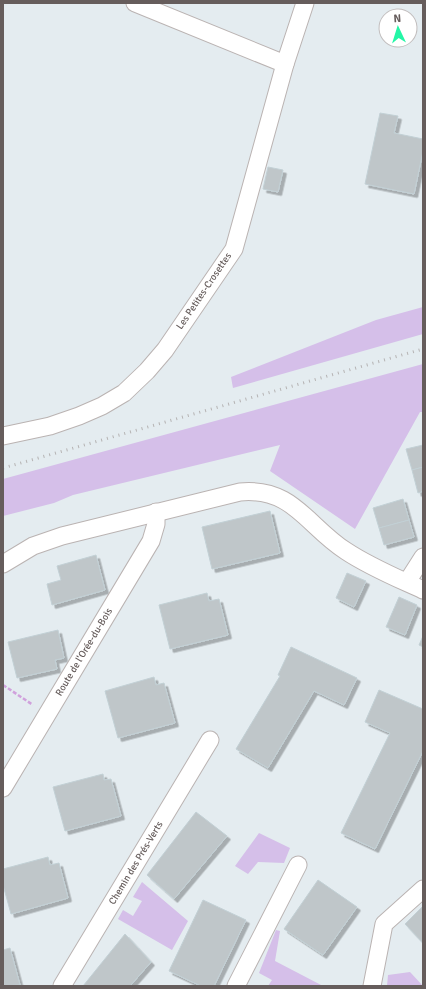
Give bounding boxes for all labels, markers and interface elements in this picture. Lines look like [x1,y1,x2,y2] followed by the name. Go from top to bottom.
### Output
[378,8,418,48] north arrow
[393,12,402,25] text: N
[174,250,234,332] street label: Les Petites-Crosettes
[53,605,115,698] street label: Route de l'Orée-du-Bois
[106,819,166,907] street label: Chemin des Prés-Verts

